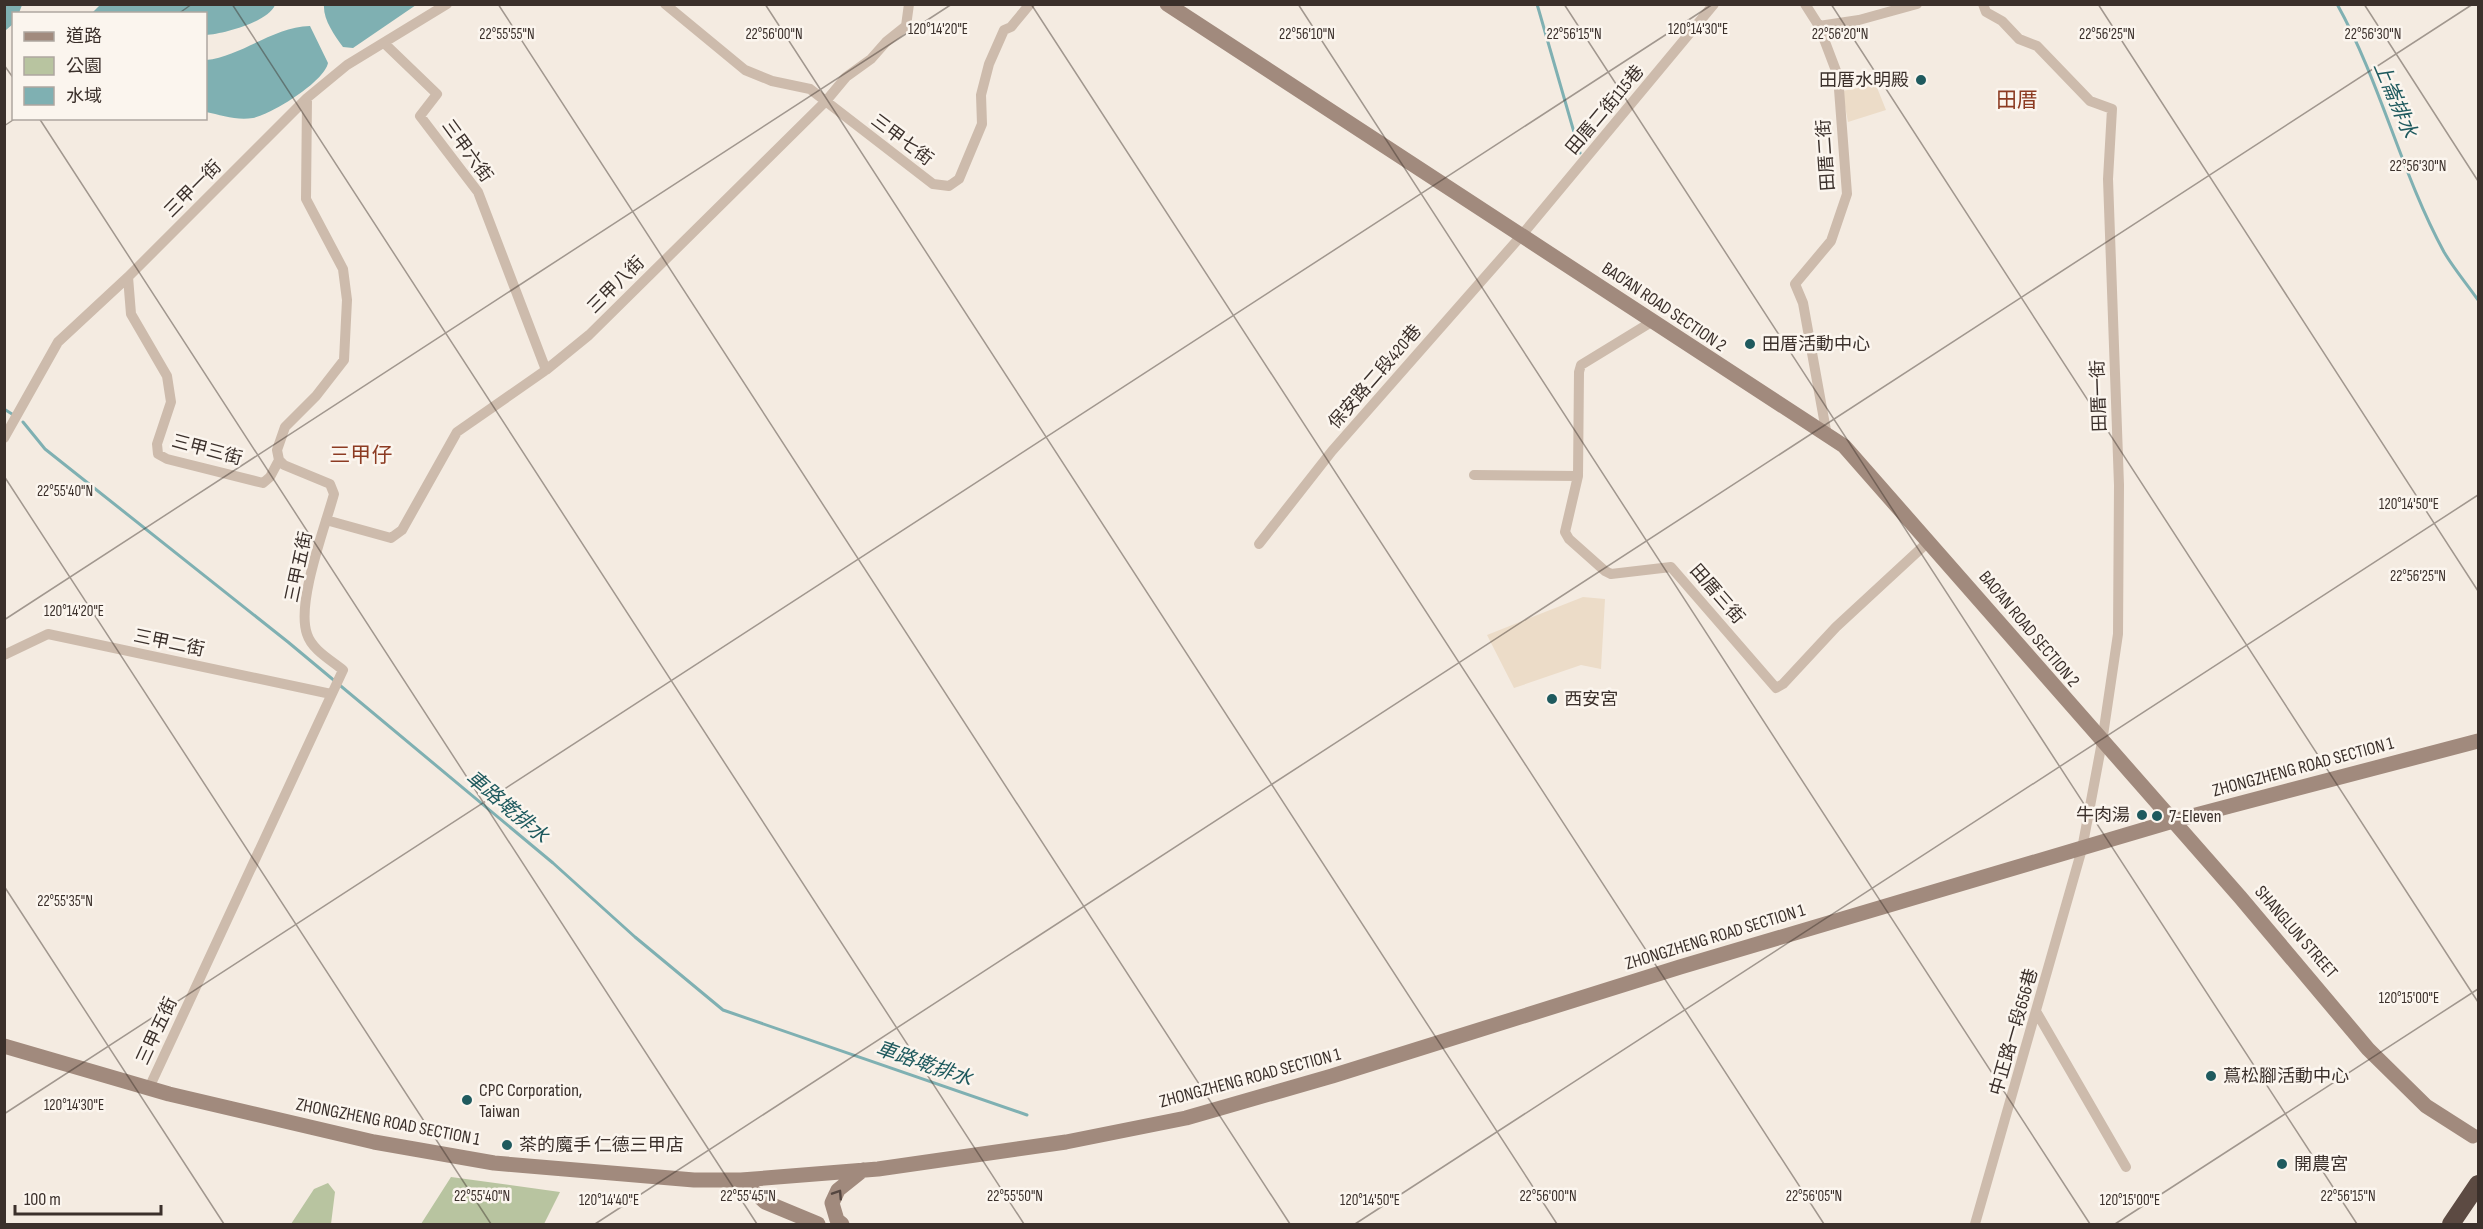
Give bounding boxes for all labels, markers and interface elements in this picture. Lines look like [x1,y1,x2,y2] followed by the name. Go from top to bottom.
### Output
[12,12,207,120] legend
[908,20,968,39] text: 120°14'20"E
[1668,20,1728,39] text: 120°14'30"E
[479,25,535,44] text: 22°55'55"N
[745,25,803,44] text: 22°56'00"N
[1279,25,1335,44] text: 22°56'10"N
[1546,25,1602,44] text: 22°56'15"N
[1812,25,1868,44] text: 22°56'20"N
[2079,25,2135,44] text: 22°56'25"N
[2345,25,2401,44] text: 22°56'30"N
[66,26,102,47] text: 道路
[66,56,102,77] text: 公園
[2368,58,2422,142] water label: 上崙排水
[1562,61,1648,159] street label: 田厝二街115巷
[1819,70,1909,91] place label: 田厝水明殿
[1914,73,1928,87] marker: 田厝水明殿
[66,86,102,107] text: 水域
[1996,88,2038,113] district label: 田厝
[867,110,937,170] street label: 三甲七街
[437,116,497,186] street label: 三甲六街
[1813,118,1839,192] street label: 田厝二街
[160,156,226,222] street label: 三甲一街
[2390,157,2446,176] text: 22°56'30"N
[583,252,649,318] street label: 三甲八街
[1598,258,1730,356] street label: BAO’AN ROAD SECTION 2
[1324,321,1426,433] street label: 保安路二段420巷
[1762,334,1870,355] place label: 田厝活動中心
[1743,337,1757,351] marker: 田厝活動中心
[2087,360,2111,432] street label: 田厝一街
[170,431,244,469] street label: 三甲三街
[330,443,393,468] district label: 三甲仔
[37,482,93,501] text: 22°55'40"N
[2379,495,2439,514] text: 120°14'50"E
[281,530,317,604] street label: 三甲五街
[1685,560,1749,628] street label: 田厝三街
[1974,567,2084,691] street label: BAO’AN ROAD SECTION 2
[2390,567,2446,586] text: 22°56'25"N
[44,602,104,621] text: 120°14'20"E
[132,625,206,661] street label: 三甲二街
[1564,689,1618,710] place label: 西安宮
[1545,692,1559,706] marker: 西安宮
[2210,733,2397,801] street label: ZHONGZHENG ROAD SECTION 1
[461,766,554,849] water label: 車路墘排水
[2076,805,2130,826] place label: 牛肉湯
[2169,806,2222,827] place label: 7-Eleven
[2135,808,2149,822] marker: 牛肉湯
[2150,809,2164,823] marker: 7-Eleven
[2250,882,2342,982] street label: SHANGLUN STREET
[37,892,93,911] text: 22°55'35"N
[1623,899,1808,974] street label: ZHONGZHENG ROAD SECTION 1
[1986,966,2042,1098] street label: 中正路一段656巷
[2379,989,2439,1008] text: 120°15'00"E
[132,994,182,1068] street label: 三甲五街
[873,1036,976,1092] water label: 車路墘排水
[1157,1044,1344,1112] street label: ZHONGZHENG ROAD SECTION 1
[2223,1066,2349,1087] place label: 蔦松腳活動中心
[2204,1069,2218,1083] marker: 蔦松腳活動中心
[479,1080,582,1122] place label: CPC Corporation, Taiwan
[460,1093,474,1107] marker: CPC Corporation, Taiwan
[294,1094,482,1150] street label: ZHONGZHENG ROAD SECTION 1
[44,1096,104,1115] text: 120°14'30"E
[519,1135,684,1156] place label: 茶的魔手 仁德三甲店
[500,1138,514,1152] marker: 茶的魔手 仁德三甲店
[2294,1154,2348,1175] place label: 開農宮
[2275,1157,2289,1171] marker: 開農宮
[15,1178,160,1216] scale bar
[454,1187,510,1206] text: 22°55'40"N
[720,1187,776,1206] text: 22°55'45"N
[987,1187,1043,1206] text: 22°55'50"N
[1519,1187,1577,1206] text: 22°56'00"N
[1786,1187,1842,1206] text: 22°56'05"N
[2320,1187,2376,1206] text: 22°56'15"N
[24,1189,61,1210] text: 100 m
[831,1190,842,1201] one-way arrow
[579,1191,639,1210] text: 120°14'40"E
[1340,1191,1400,1210] text: 120°14'50"E
[2100,1191,2160,1210] text: 120°15'00"E

